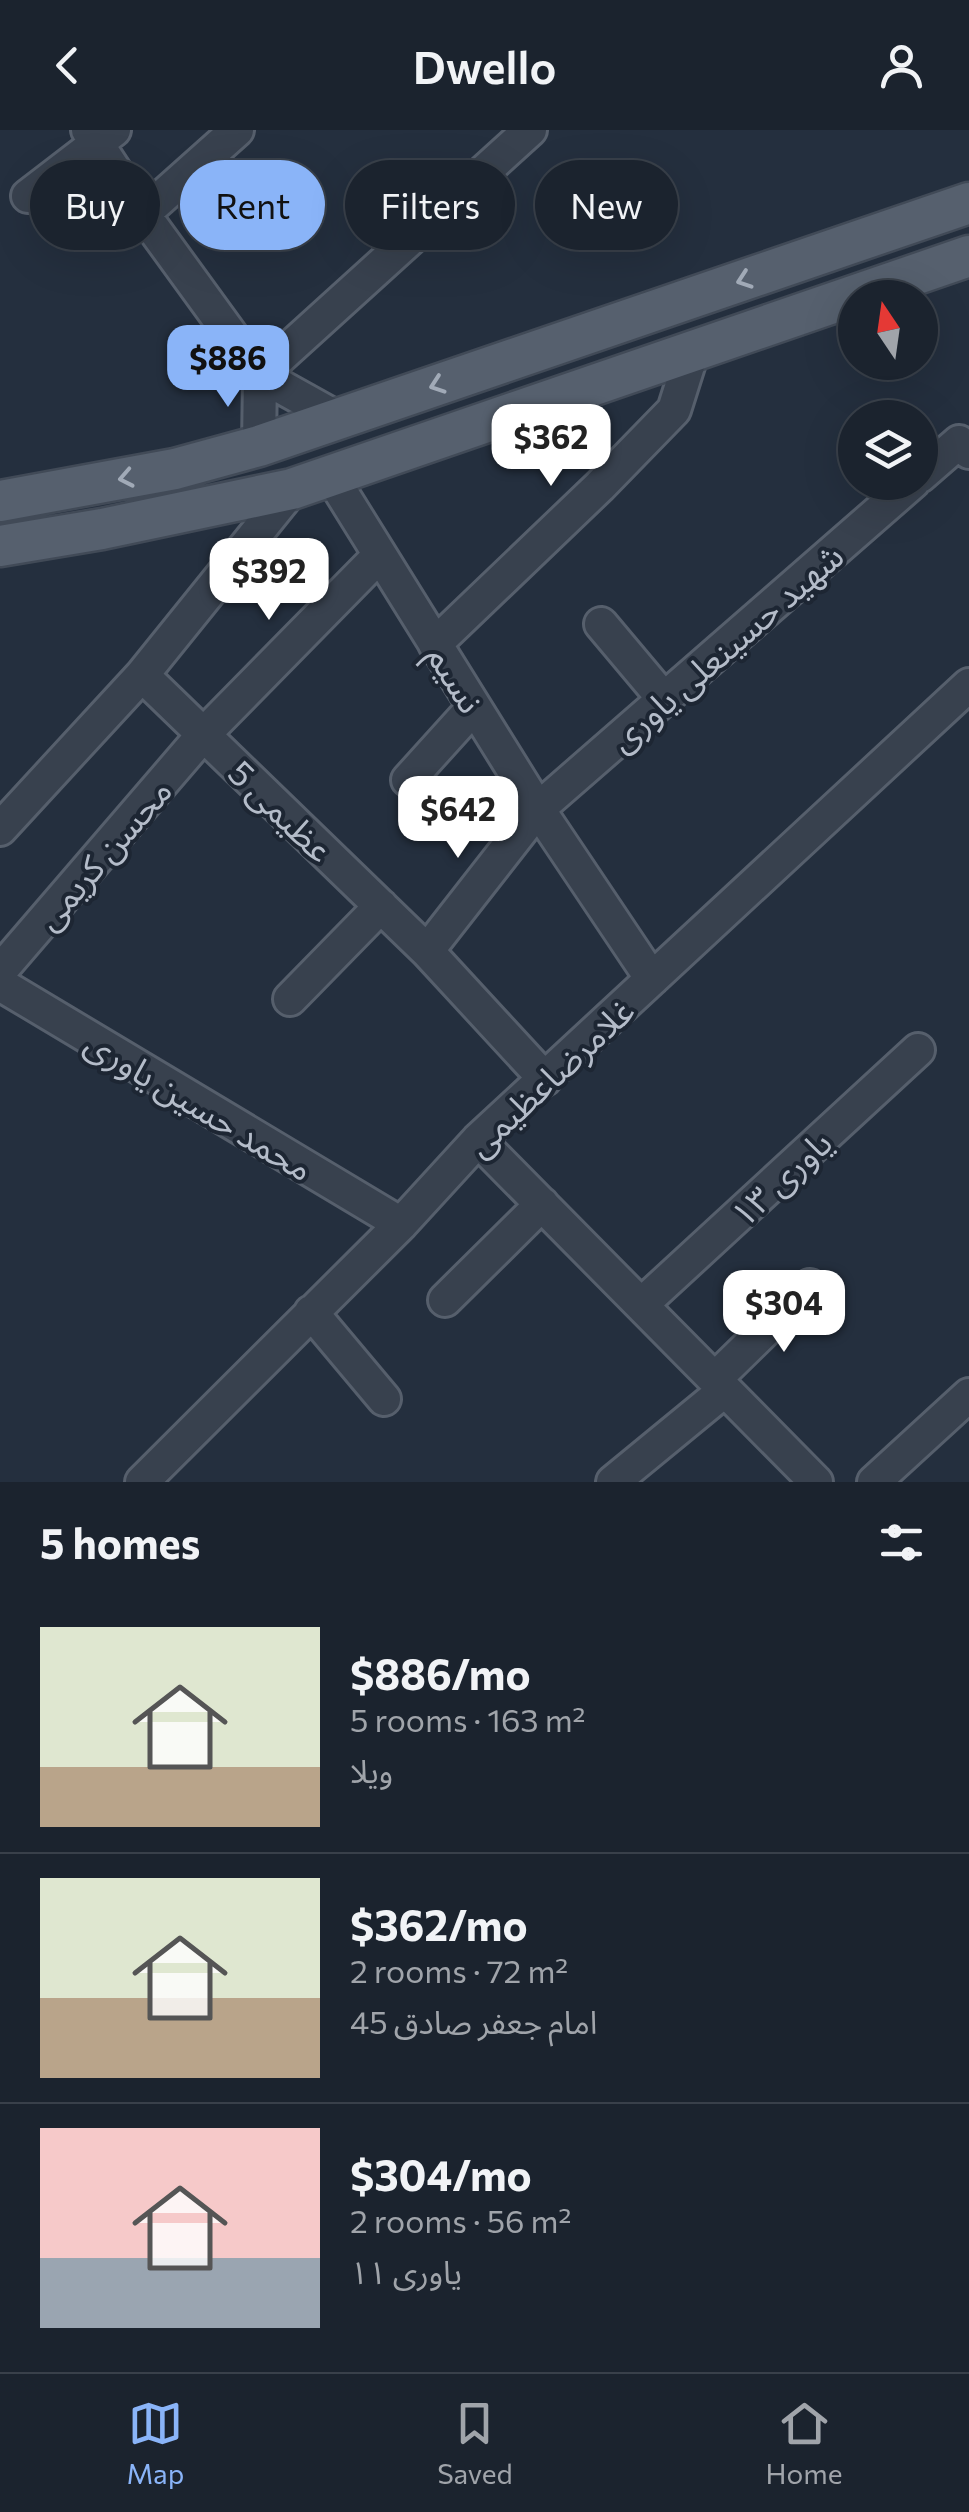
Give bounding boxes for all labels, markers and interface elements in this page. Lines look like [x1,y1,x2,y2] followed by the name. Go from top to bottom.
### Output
[40,38,95,93] icon: back
[413,38,556,93] text: Dwello
[874,38,929,93] icon: person
[30,160,160,250] chip: Buy
[180,160,325,250] chip: Rent
[345,160,515,250] chip: Filters
[535,160,678,250] chip: New
[737,269,754,289] one-way arrow
[838,280,938,380] north arrow
[838,280,938,500] map controls
[169,325,287,410] pin: $886
[189,337,267,377] text: $886
[429,374,446,394] one-way arrow
[838,400,938,500] button: layers
[492,404,610,489] pin: $362
[514,416,588,456] text: $362
[118,467,135,488] one-way arrow
[599,533,852,761] street label: شهید حسینعلی یاوری
[210,538,328,623] pin: $392
[232,550,306,590] text: $392
[413,636,494,724] street label: نسیم
[220,750,343,871] street label: عظیمی 5
[25,769,180,938] street label: محسن کریمی
[399,776,517,861] pin: $642
[420,788,496,828] text: $642
[456,988,642,1165] street label: غلامرضاعظیمی
[77,1019,321,1190] street label: محمد حسین یاوری
[721,1120,841,1236] street label: یاوری ۱۳
[725,1270,843,1355] pin: $304
[745,1282,823,1322] text: $304
[874,1515,929,1570] icon: filters
[40,1516,200,1568] text: 5 homes
[350,1647,531,1699] text: $886/mo
[120,1667,240,1787] icon: home
[350,1699,585,1739] text: 5 rooms · 163 m²
[350,1750,393,1790] text: ویلا
[350,1898,528,1950] text: $362/mo
[120,1918,240,2038] icon: home
[350,1950,568,1990] text: 2 rooms · 72 m²
[350,2001,597,2041] text: امام جعفر صادق 45
[350,2148,532,2200] text: $304/mo
[120,2168,240,2288] icon: home
[350,2200,571,2240] text: 2 rooms · 56 m²
[350,2251,462,2291] text: یاوری ۱۱
[126,2396,184,2490] tab: Map
[437,2396,513,2490] tab: Saved
[766,2396,843,2490] tab: Home

